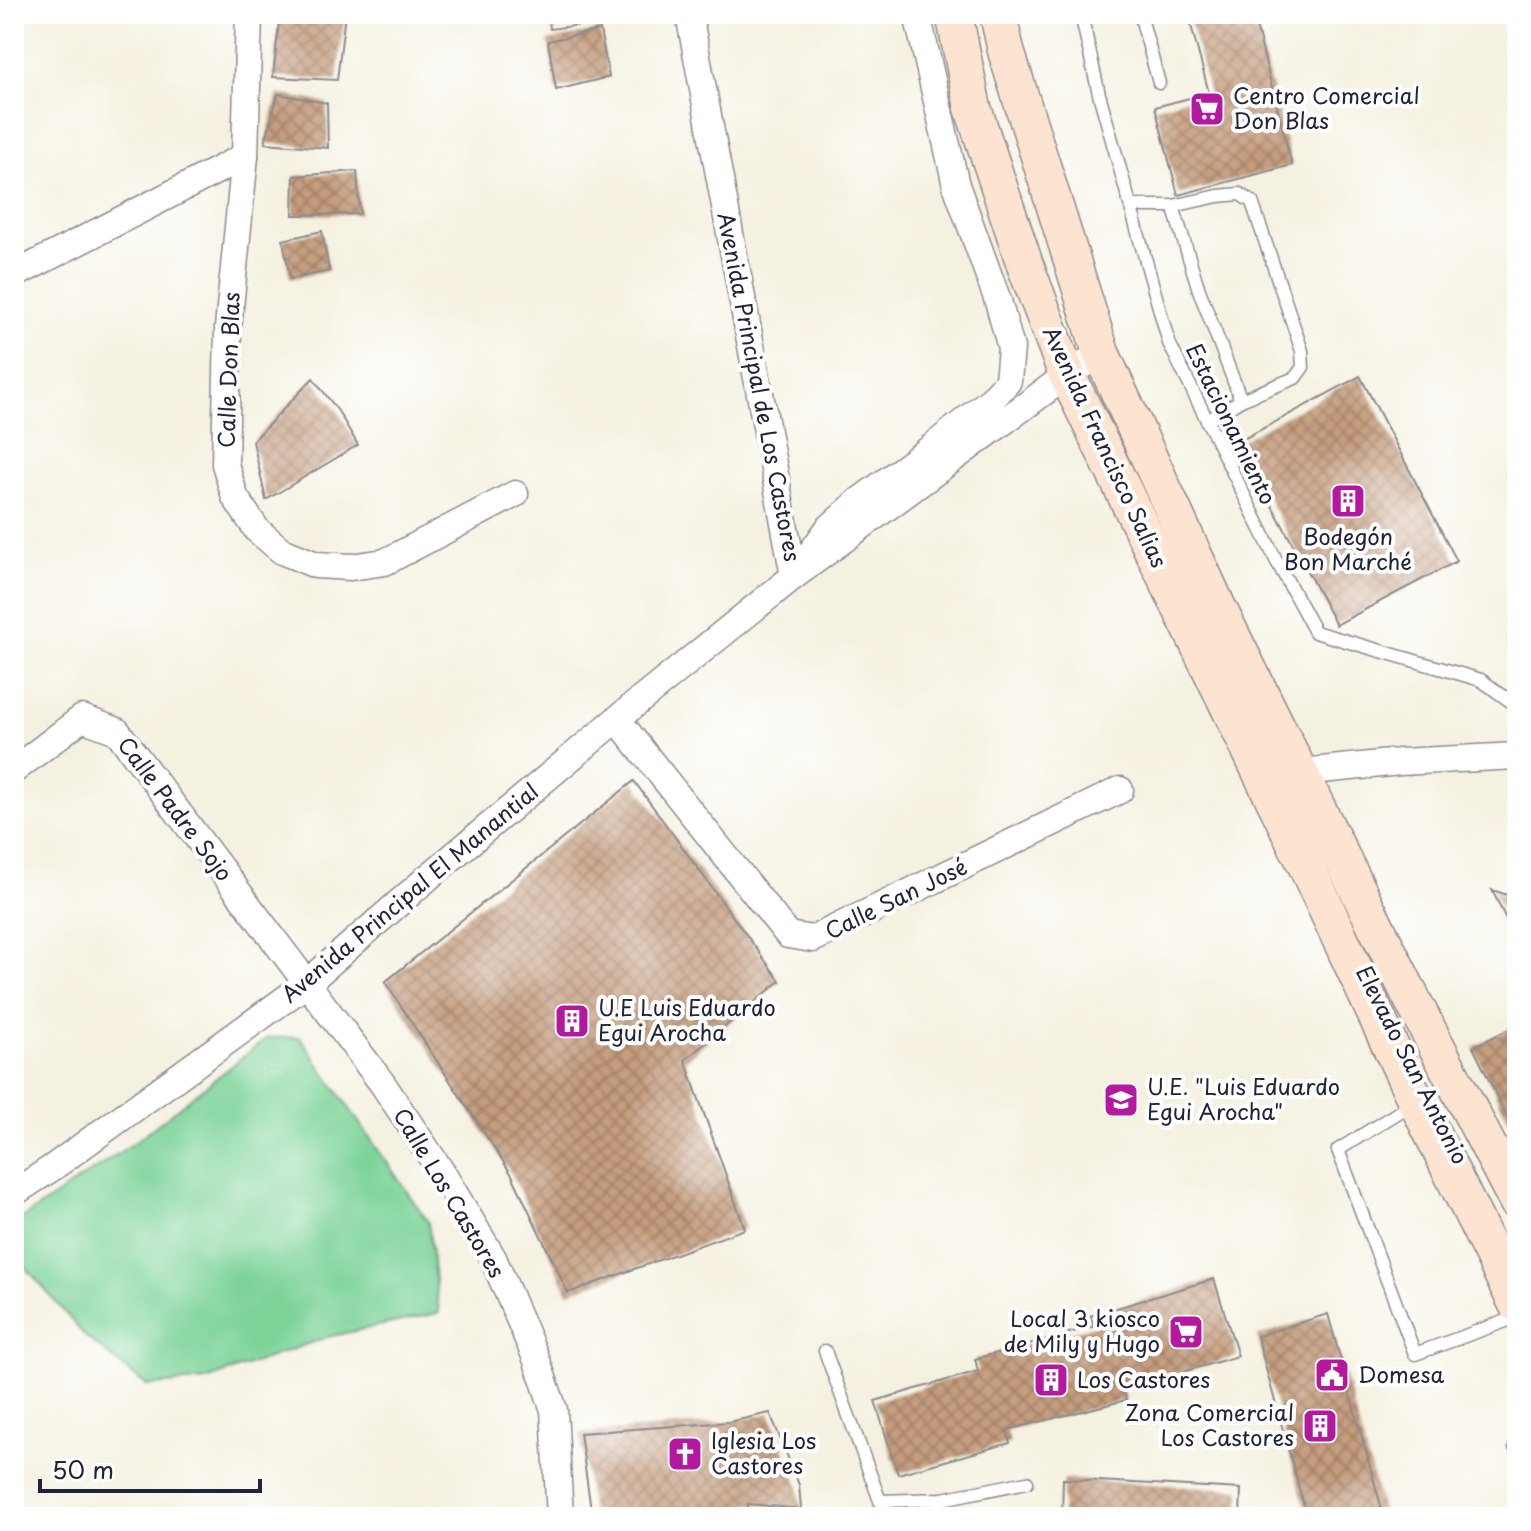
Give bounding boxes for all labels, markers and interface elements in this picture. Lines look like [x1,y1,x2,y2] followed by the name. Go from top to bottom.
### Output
[1233,78,1420,136] place label: Centro Comercial Don Blas
[1188,90,1226,128] supermarket icon: Centro Comercial Don Blas
[710,209,811,564] street label: Avenida Principal de Los Castores
[208,291,247,449] street label: Calle Don Blas
[1036,320,1177,573] street label: Avenida Francisco Salias
[1179,337,1286,510] street label: Estacionamiento
[1329,482,1367,520] building icon: Bodegón Bon Marché
[1284,519,1412,577] place label: Bodegón Bon Marché
[111,729,242,887] street label: Calle Padre Sojo
[273,774,545,1009] street label: Avenida Principal El Manantial
[819,849,972,946] street label: Calle San José
[1349,959,1478,1169] street label: Elevado San Antonio
[598,990,776,1048] place label: U.E Luis Eduardo Egui Arocha
[553,1002,591,1040] building icon: U.E Luis Eduardo Egui Arocha
[1147,1069,1340,1127] place label: U.E. "Luis Eduardo Egui Arocha"
[1102,1081,1140,1119] school or university icon: U.E. "Luis Eduardo Egui Arocha"
[386,1101,514,1284] street label: Calle Los Castores
[1004,1301,1160,1359] place label: Local 3 kiosco de Mily y Hugo
[1167,1313,1205,1351] supermarket icon: Local 3 kiosco de Mily y Hugo
[1313,1356,1351,1394] public building icon: Domesa
[1358,1357,1444,1390] place label: Domesa
[1032,1361,1070,1399] building icon: Los Castores
[1077,1362,1210,1395] place label: Los Castores
[1125,1395,1294,1453] place label: Zona Comercial Los Castores
[1301,1407,1339,1445] building icon: Zona Comercial Los Castores
[711,1423,816,1481] place label: Iglesia Los Castores
[666,1435,704,1473] church icon: Iglesia Los Castores
[40,1443,260,1493] scale bar
[52,1451,114,1487] text: 50 m

